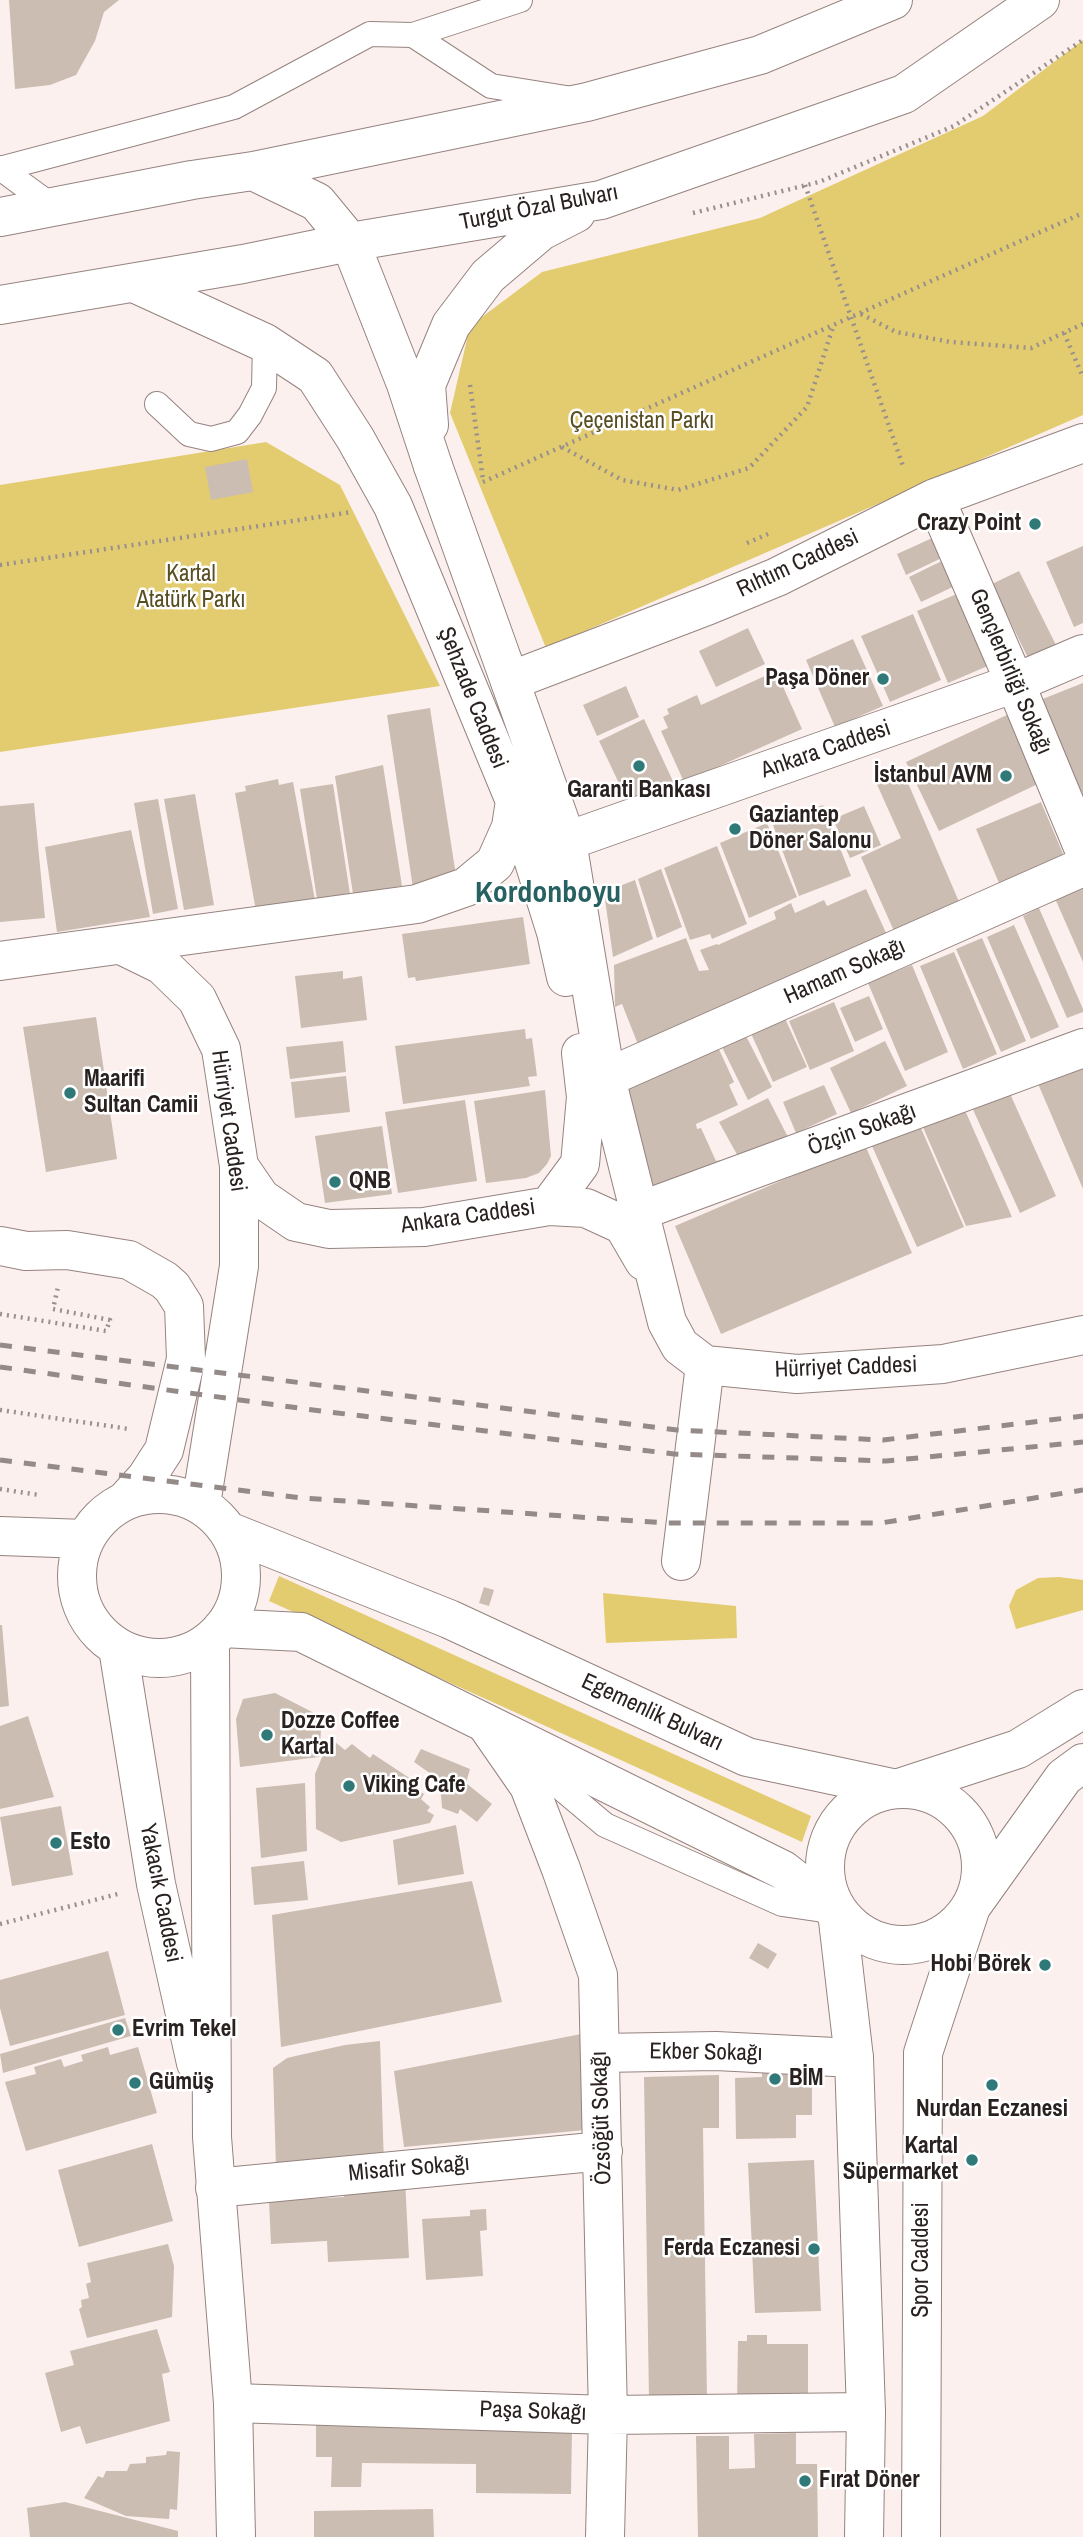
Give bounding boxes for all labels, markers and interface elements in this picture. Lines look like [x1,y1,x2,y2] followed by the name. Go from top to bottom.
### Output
[457,179,621,237] street label: Turgut Özal Bulvarı
[570,408,714,436] park label: Çeçenistan Parkı
[917,510,1021,538] place label: Crazy Point
[1027,516,1043,532] marker: Crazy Point
[733,524,863,604] street label: Rıhtım Caddesi
[136,561,246,615] park label: Kartal Atatürk Parkı
[963,585,1057,759] street label: Gençlerbirliği Sokağı
[431,623,513,773] street label: Şehzade Caddesi
[765,665,869,693] place label: Paşa Döner
[875,671,891,687] marker: Paşa Döner
[758,715,894,785] street label: Ankara Caddesi
[631,758,647,774] marker: Garanti Bankası
[874,762,992,790] place label: İstanbul AVM
[998,768,1014,784] marker: İstanbul AVM
[567,777,711,805] place label: Garanti Bankası
[749,802,872,856] place label: Gaziantep Döner Salonu
[727,821,743,837] marker: Gaziantep Döner Salonu
[475,876,621,912] district label: Kordonboyu
[780,933,910,1011] street label: Hamam Sokağı
[204,1048,252,1194] street label: Hürriyet Caddesi
[84,1066,198,1120] place label: Maarifi Sultan Camii
[62,1085,78,1101] marker: Maarifi Sultan Camii
[804,1098,920,1162] street label: Özçin Sokağı
[349,1168,391,1196] place label: QNB
[327,1174,343,1190] marker: QNB
[399,1194,537,1240] street label: Ankara Caddesi
[774,1352,918,1384] street label: Hürriyet Caddesi
[577,1668,727,1758] street label: Egemenlik Bulvarı
[281,1708,399,1762] place label: Dozze Coffee Kartal
[259,1727,275,1743] marker: Dozze Coffee Kartal
[363,1772,465,1800] place label: Viking Cafe
[341,1778,357,1794] marker: Viking Cafe
[133,1821,187,1965] street label: Yakacık Caddesi
[70,1829,111,1857] place label: Esto
[48,1835,64,1851] marker: Esto
[930,1951,1031,1979] place label: Hobi Börek
[1037,1957,1053,1973] marker: Hobi Börek
[132,2016,237,2044] place label: Evrim Tekel
[110,2022,126,2038] marker: Evrim Tekel
[649,2038,763,2068] street label: Ekber Sokağı
[586,2050,618,2186] street label: Özsöğüt Sokağı
[789,2065,824,2093] place label: BİM
[149,2069,214,2097] place label: Gümüş
[767,2071,783,2087] marker: BİM
[127,2075,143,2091] marker: Gümüş
[984,2077,1000,2093] marker: Nurdan Eczanesi
[916,2096,1068,2124] place label: Nurdan Eczanesi
[843,2133,958,2187] place label: Kartal Süpermarket
[347,2150,471,2188] street label: Misafir Sokağı
[964,2152,980,2168] marker: Kartal Süpermarket
[908,2202,936,2318] street label: Spor Caddesi
[664,2235,800,2263] place label: Ferda Eczanesi
[806,2241,822,2257] marker: Ferda Eczanesi
[479,2396,587,2428] street label: Paşa Sokağı
[819,2467,920,2495] place label: Fırat Döner
[797,2473,813,2489] marker: Fırat Döner

